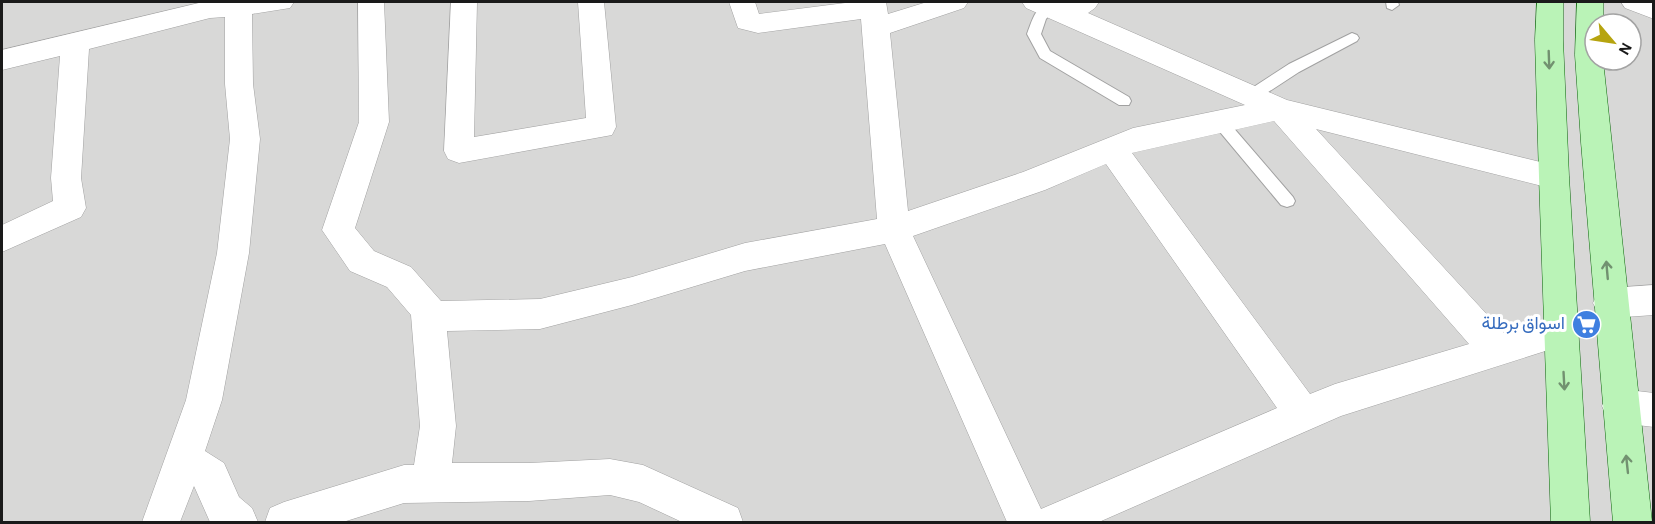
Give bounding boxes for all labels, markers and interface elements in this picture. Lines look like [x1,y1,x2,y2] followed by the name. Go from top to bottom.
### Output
[1583,12,1643,72] north arrow
[1616,40,1635,58] text: N
[1544,49,1555,69] one-way arrow
[1601,261,1612,281] one-way arrow
[1570,308,1602,340] supermarket icon: اسواق برطلة
[1481,315,1565,334] place label: اسواق برطلة
[1558,370,1569,390] one-way arrow
[1621,455,1632,475] one-way arrow

